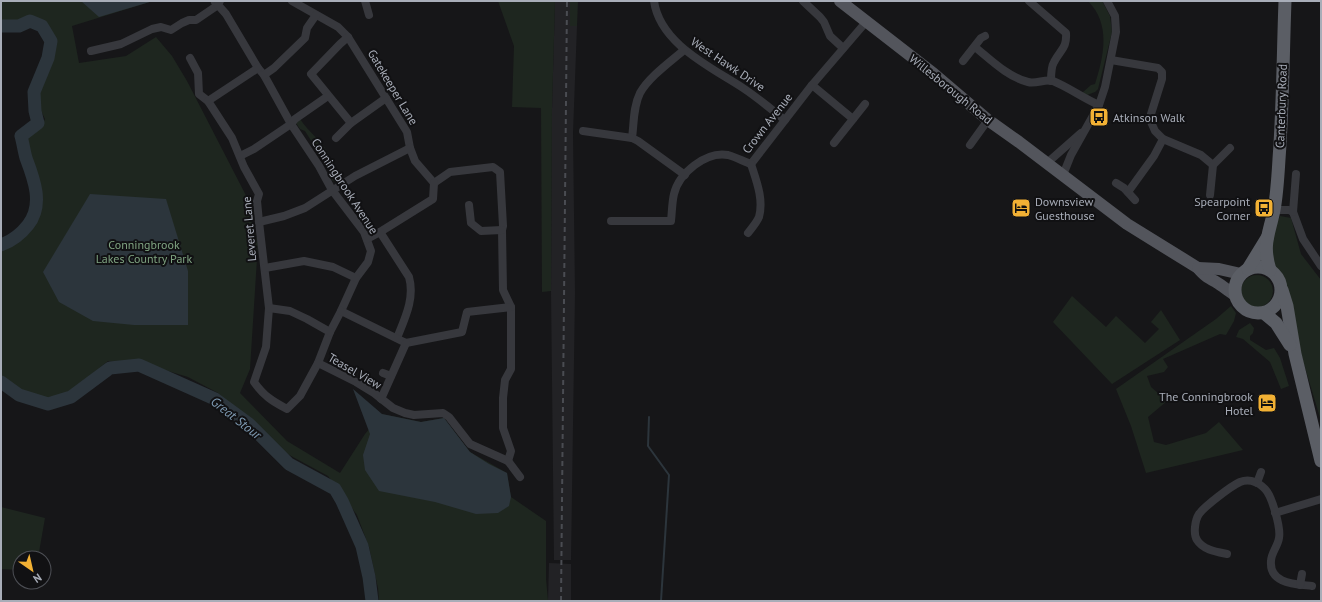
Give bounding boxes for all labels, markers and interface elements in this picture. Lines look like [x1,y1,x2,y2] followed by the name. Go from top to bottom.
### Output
[688,34,768,94] street label: West Hawk Drive
[365,47,421,127] street label: Gatekeeper Lane
[906,51,996,127] street label: Willesborough Road
[1272,64,1290,148] street label: Canterbury Road
[739,90,795,156] street label: Crown Avenue
[1088,106,1110,128] bus stop icon: Atkinson Walk
[1113,110,1185,125] place label: Atkinson Walk
[308,135,382,237] street label: Conningbrook Avenue
[1035,194,1095,223] place label: Downsview Guesthouse
[1194,194,1250,223] place label: Spearpoint Corner
[239,196,259,262] street label: Leveret Lane
[1010,197,1032,219] hotel icon: Downsview Guesthouse
[1253,197,1275,219] bus stop icon: Spearpoint Corner
[96,237,192,266] park label: Conningbrook Lakes Country Park
[325,350,385,392] street label: Teasel View
[1159,389,1253,418] place label: The Conningbrook Hotel
[1256,392,1278,414] hotel icon: The Conningbrook Hotel
[207,393,265,444] water label: Great Stour
[12,550,52,590] north arrow
[31,570,45,586] text: N

